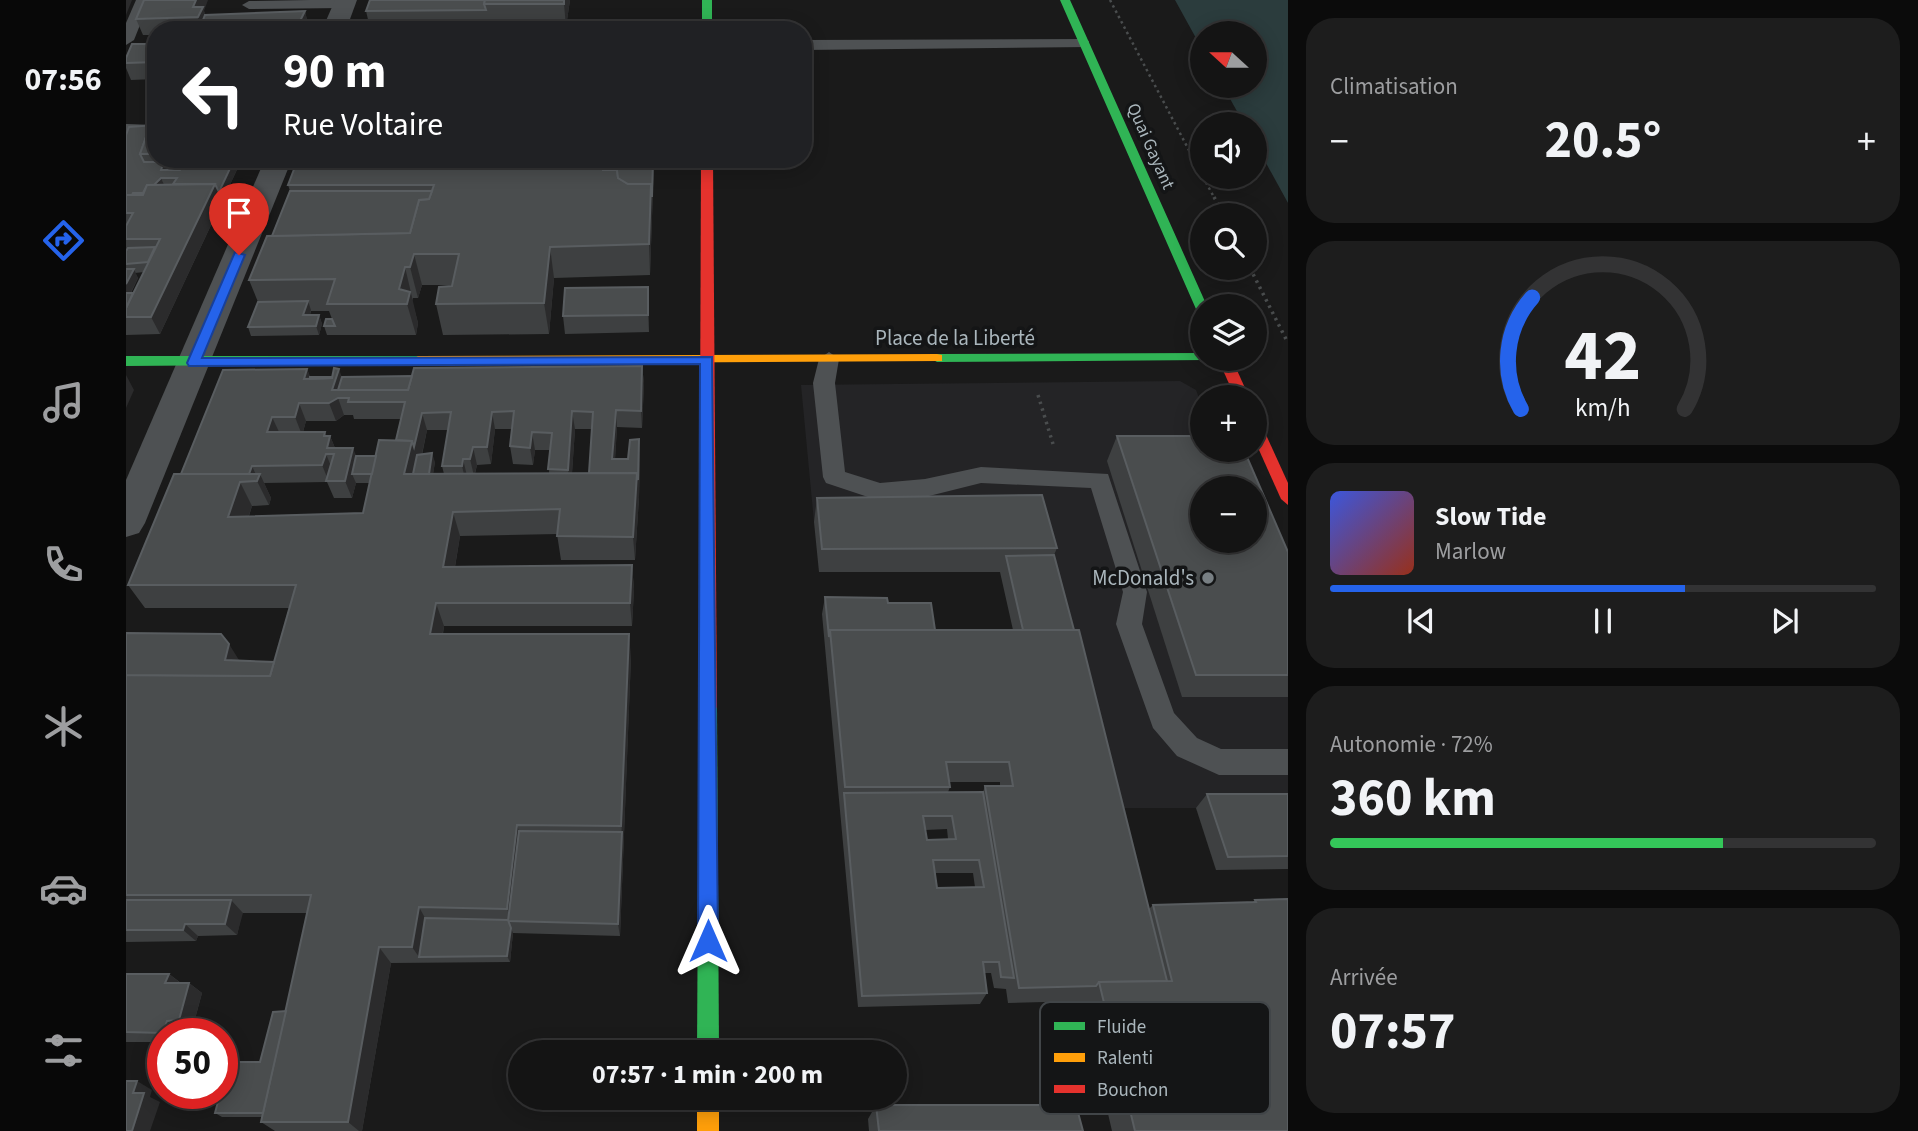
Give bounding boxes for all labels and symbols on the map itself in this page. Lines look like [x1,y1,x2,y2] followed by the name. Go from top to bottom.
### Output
[1190,21,1267,98] north arrow
[1120,99,1181,193] street label: Quai Gayant
[209,183,269,255] pin
[875,323,1035,353] street label: Place de la Liberté
[1092,563,1194,593] place label: McDonald's
[1200,570,1216,586] marker: McDonald's
[671,904,745,978] position arrow
[1040,1002,1270,1114] legend
[1097,1014,1146,1041] text: Fluide
[147,1018,238,1109] speed limit sign: 50
[1097,1045,1153,1072] text: Ralenti
[1097,1077,1169,1104] text: Bouchon

